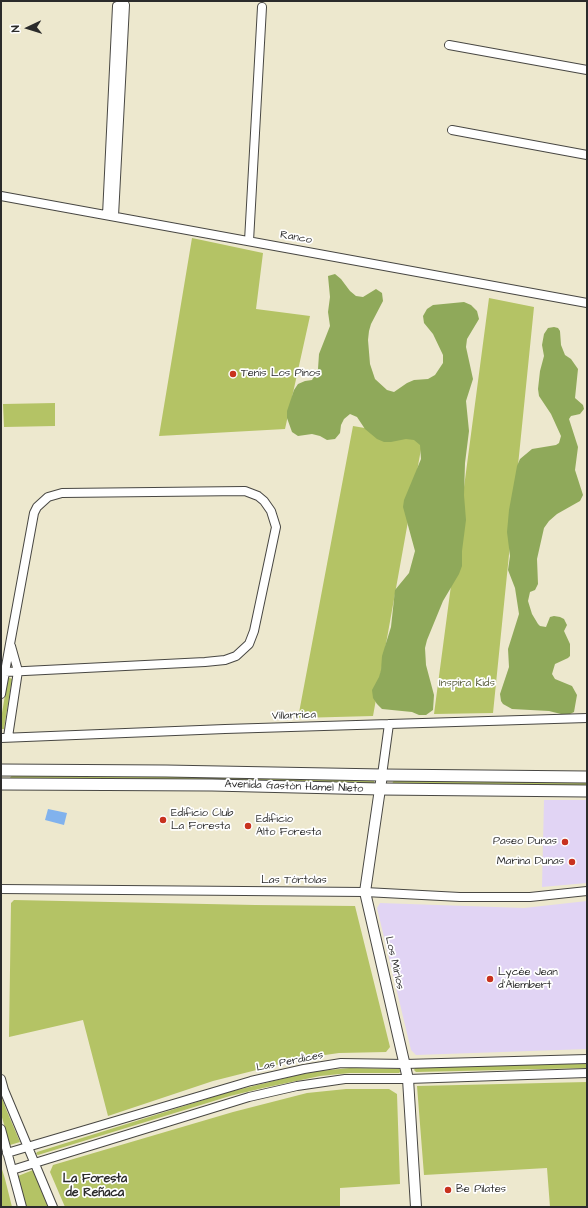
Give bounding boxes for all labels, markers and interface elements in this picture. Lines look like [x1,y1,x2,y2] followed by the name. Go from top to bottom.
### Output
[8,8,48,48] north arrow
[8,25,23,33] text: N
[279,229,313,247] street label: Ranco
[241,367,321,381] place label: Tenis Los Pinos
[228,369,238,379] marker: Tenis Los Pinos
[439,677,495,691] park label: Inspira Kids
[272,709,316,723] street label: Villarrica
[224,778,364,796] street label: Avenida Gastón Hamel Nieto
[171,807,234,833] place label: Edificio Club La Foresta
[256,813,321,839] place label: Edificio Alto Foresta
[158,815,168,825] marker: Edificio Club La Foresta
[243,821,253,831] marker: Edificio Alto Foresta
[493,835,557,849] place label: Paseo Dunas
[560,837,570,847] marker: Paseo Dunas
[497,855,564,869] place label: Marina Dunas
[567,857,577,867] marker: Marina Dunas
[261,874,327,888] street label: Las Tórtolas
[381,935,407,991] street label: Los Mirlos
[498,966,558,992] place label: Lycée Jean d’Alembert
[485,974,495,984] marker: Lycée Jean d’Alembert
[255,1049,325,1075] street label: Las Perdices
[63,1172,127,1200] district label: La Foresta de Reñaca
[456,1183,506,1197] place label: Be Pilates
[443,1185,453,1195] marker: Be Pilates

